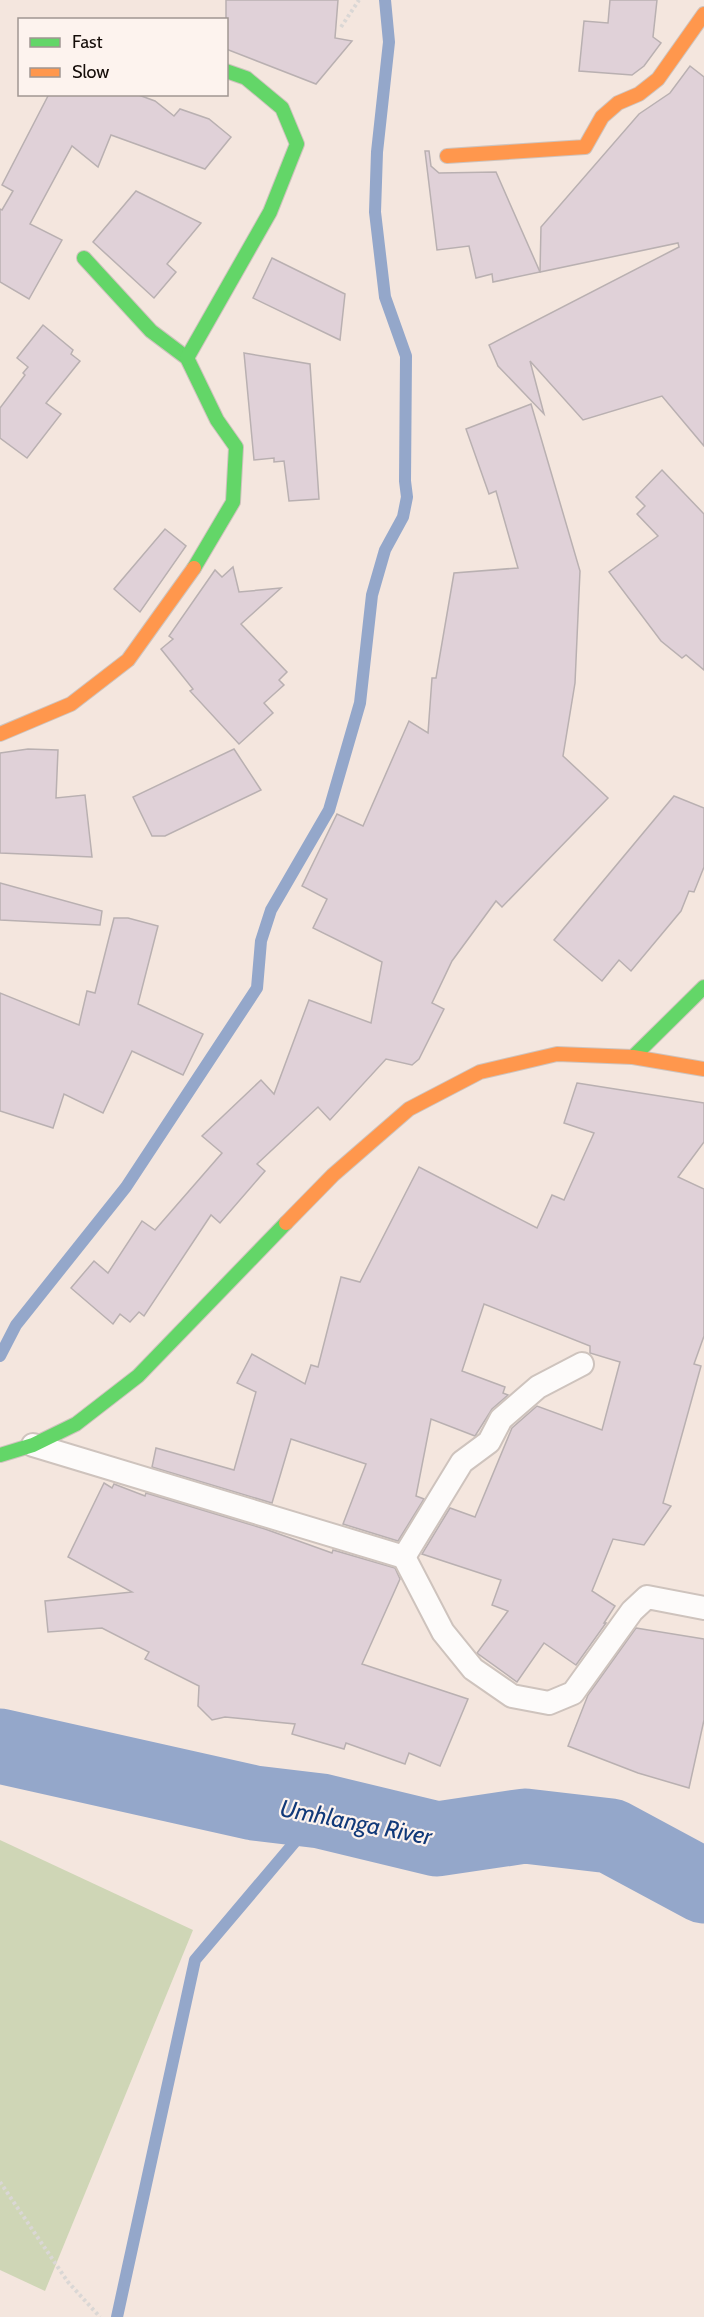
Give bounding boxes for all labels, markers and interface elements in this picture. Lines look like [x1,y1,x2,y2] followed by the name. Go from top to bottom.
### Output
[18,18,228,96] legend
[72,31,103,53] text: Fast
[72,61,109,83] text: Slow
[278,1793,436,1851] water label: Umhlanga River

